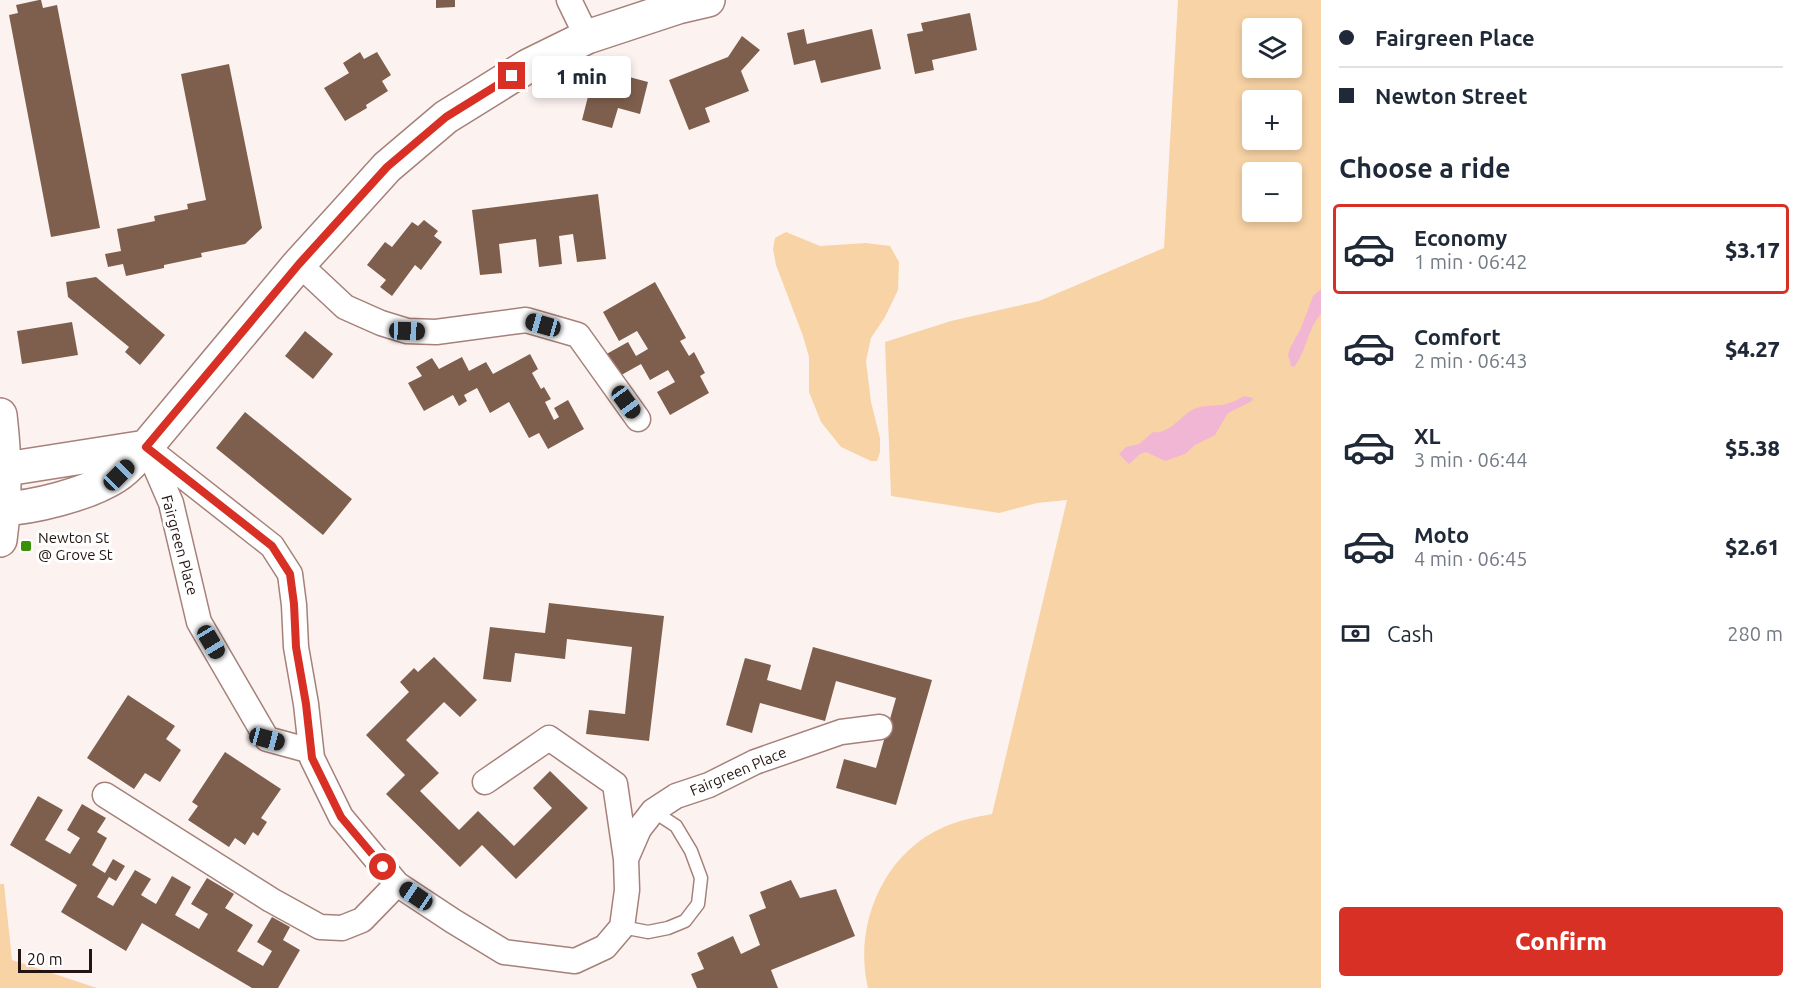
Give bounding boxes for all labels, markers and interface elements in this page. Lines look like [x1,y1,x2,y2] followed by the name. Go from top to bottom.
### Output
[1242,18,1302,222] map controls
[1242,18,1302,78] button: layers
[1375,25,1535,50] text: Fairgreen Place
[533,55,632,97] callout: 1 min
[498,62,525,89] route end
[556,65,607,88] text: 1 min
[1375,83,1527,108] text: Newton Street
[1242,90,1302,150] button: +
[1339,153,1511,183] text: Choose a ride
[1242,162,1302,222] button: −
[1342,222,1396,276] icon: car
[1414,225,1507,250] text: Economy
[1725,237,1780,262] text: $3.17
[1414,250,1528,273] text: 1 min · 06:42
[523,311,563,339] car
[389,321,425,341] car
[1342,321,1396,375] icon: car
[1414,324,1501,349] text: Comfort
[1725,336,1780,361] text: $4.27
[1414,349,1528,372] text: 2 min · 06:43
[608,382,644,422] car
[1342,420,1396,474] icon: car
[1414,423,1441,448] text: XL
[1725,435,1780,460] text: $5.38
[1414,448,1528,471] text: 3 min · 06:44
[100,456,138,494] car
[158,493,202,597] street label: Fairgreen Place
[1342,519,1396,573] icon: car
[1414,522,1469,547] text: Moto
[38,529,113,563] place label: Newton St @ Grove St
[1725,534,1780,559] text: $2.61
[19,539,33,553] marker: Newton St @ Grove St
[1414,547,1528,570] text: 4 min · 06:45
[1339,617,1372,650] icon: cash
[1387,621,1434,646] text: Cash
[194,622,228,662] car
[1727,622,1783,645] text: 280 m
[247,726,287,752] car
[687,743,789,799] street label: Fairgreen Place
[369,853,396,880] route start
[396,878,436,914] car
[1339,907,1783,976] button: Confirm
[18,946,92,974] scale bar
[27,950,63,968] text: 20 m

